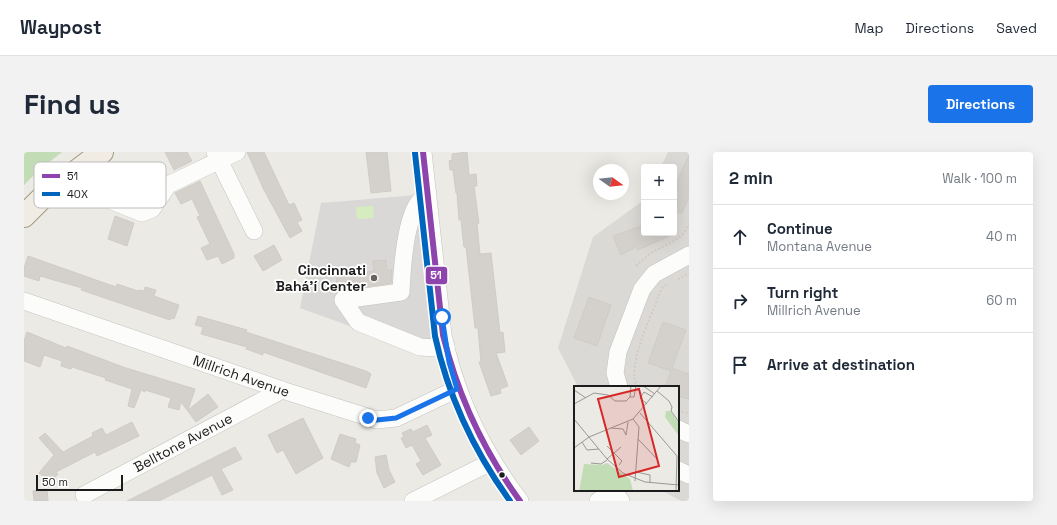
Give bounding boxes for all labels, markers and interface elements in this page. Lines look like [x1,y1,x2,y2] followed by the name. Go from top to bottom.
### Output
[20,15,102,40] text: Waypost
[854,19,884,37] text: Map
[906,19,974,37] text: Directions
[996,19,1037,37] text: Saved
[928,85,1033,123] button: Directions
[24,86,121,122] text: Find us
[34,162,166,208] legend
[593,164,629,200] north arrow
[641,164,677,236] map controls
[641,164,677,200] button: +
[729,167,773,189] text: 2 min
[67,169,78,183] text: 51
[942,170,1017,187] text: Walk · 100 m
[67,187,88,201] text: 40X
[641,200,677,236] button: −
[767,219,833,238] text: Continue
[729,226,751,248] icon: ahead
[986,228,1017,245] text: 40 m
[767,238,872,255] text: Montana Avenue
[276,261,366,295] place label: Cincinnati Bahá'í Center
[425,266,448,285] line badge: 51
[430,268,442,282] text: 51
[369,273,379,283] marker: Cincinnati Bahá'í Center
[767,283,838,302] text: Turn right
[729,290,751,312] icon: right
[986,292,1017,309] text: 60 m
[767,302,861,319] text: Millrich Avenue
[433,308,451,326] route start
[191,351,292,401] street label: Millrich Avenue
[729,354,751,376] icon: arrive
[767,355,915,374] text: Arrive at destination
[574,386,679,491] inset map
[131,409,235,476] street label: Belltone Avenue
[359,409,377,427] route end
[497,470,507,480] unlabelled marker
[36,473,123,492] scale bar
[42,475,68,489] text: 50 m

